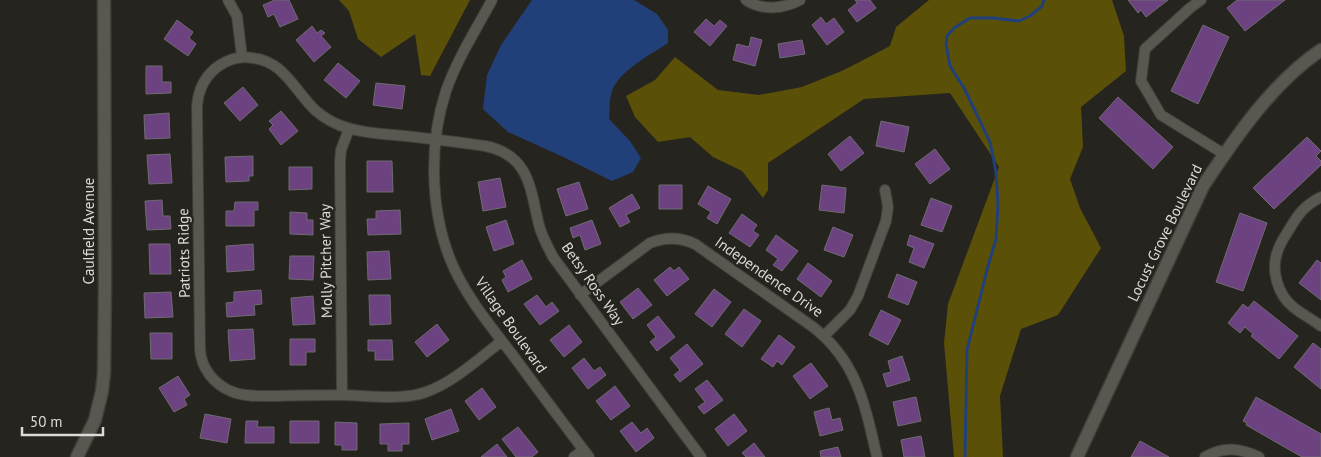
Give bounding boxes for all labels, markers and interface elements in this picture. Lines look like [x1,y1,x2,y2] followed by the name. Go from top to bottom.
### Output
[1123,161,1206,305] street label: Locust Grove Boulevard
[79,178,98,284] street label: Caulfield Avenue
[315,204,336,318] street label: Molly Pitcher Way
[173,208,194,298] street label: Patriots Ridge
[712,232,827,321] street label: Independence Drive
[558,239,629,329] street label: Betsy Ross Way
[471,272,552,376] street label: Village Boulevard
[22,404,104,436] scale bar
[30,412,63,431] text: 50 m

